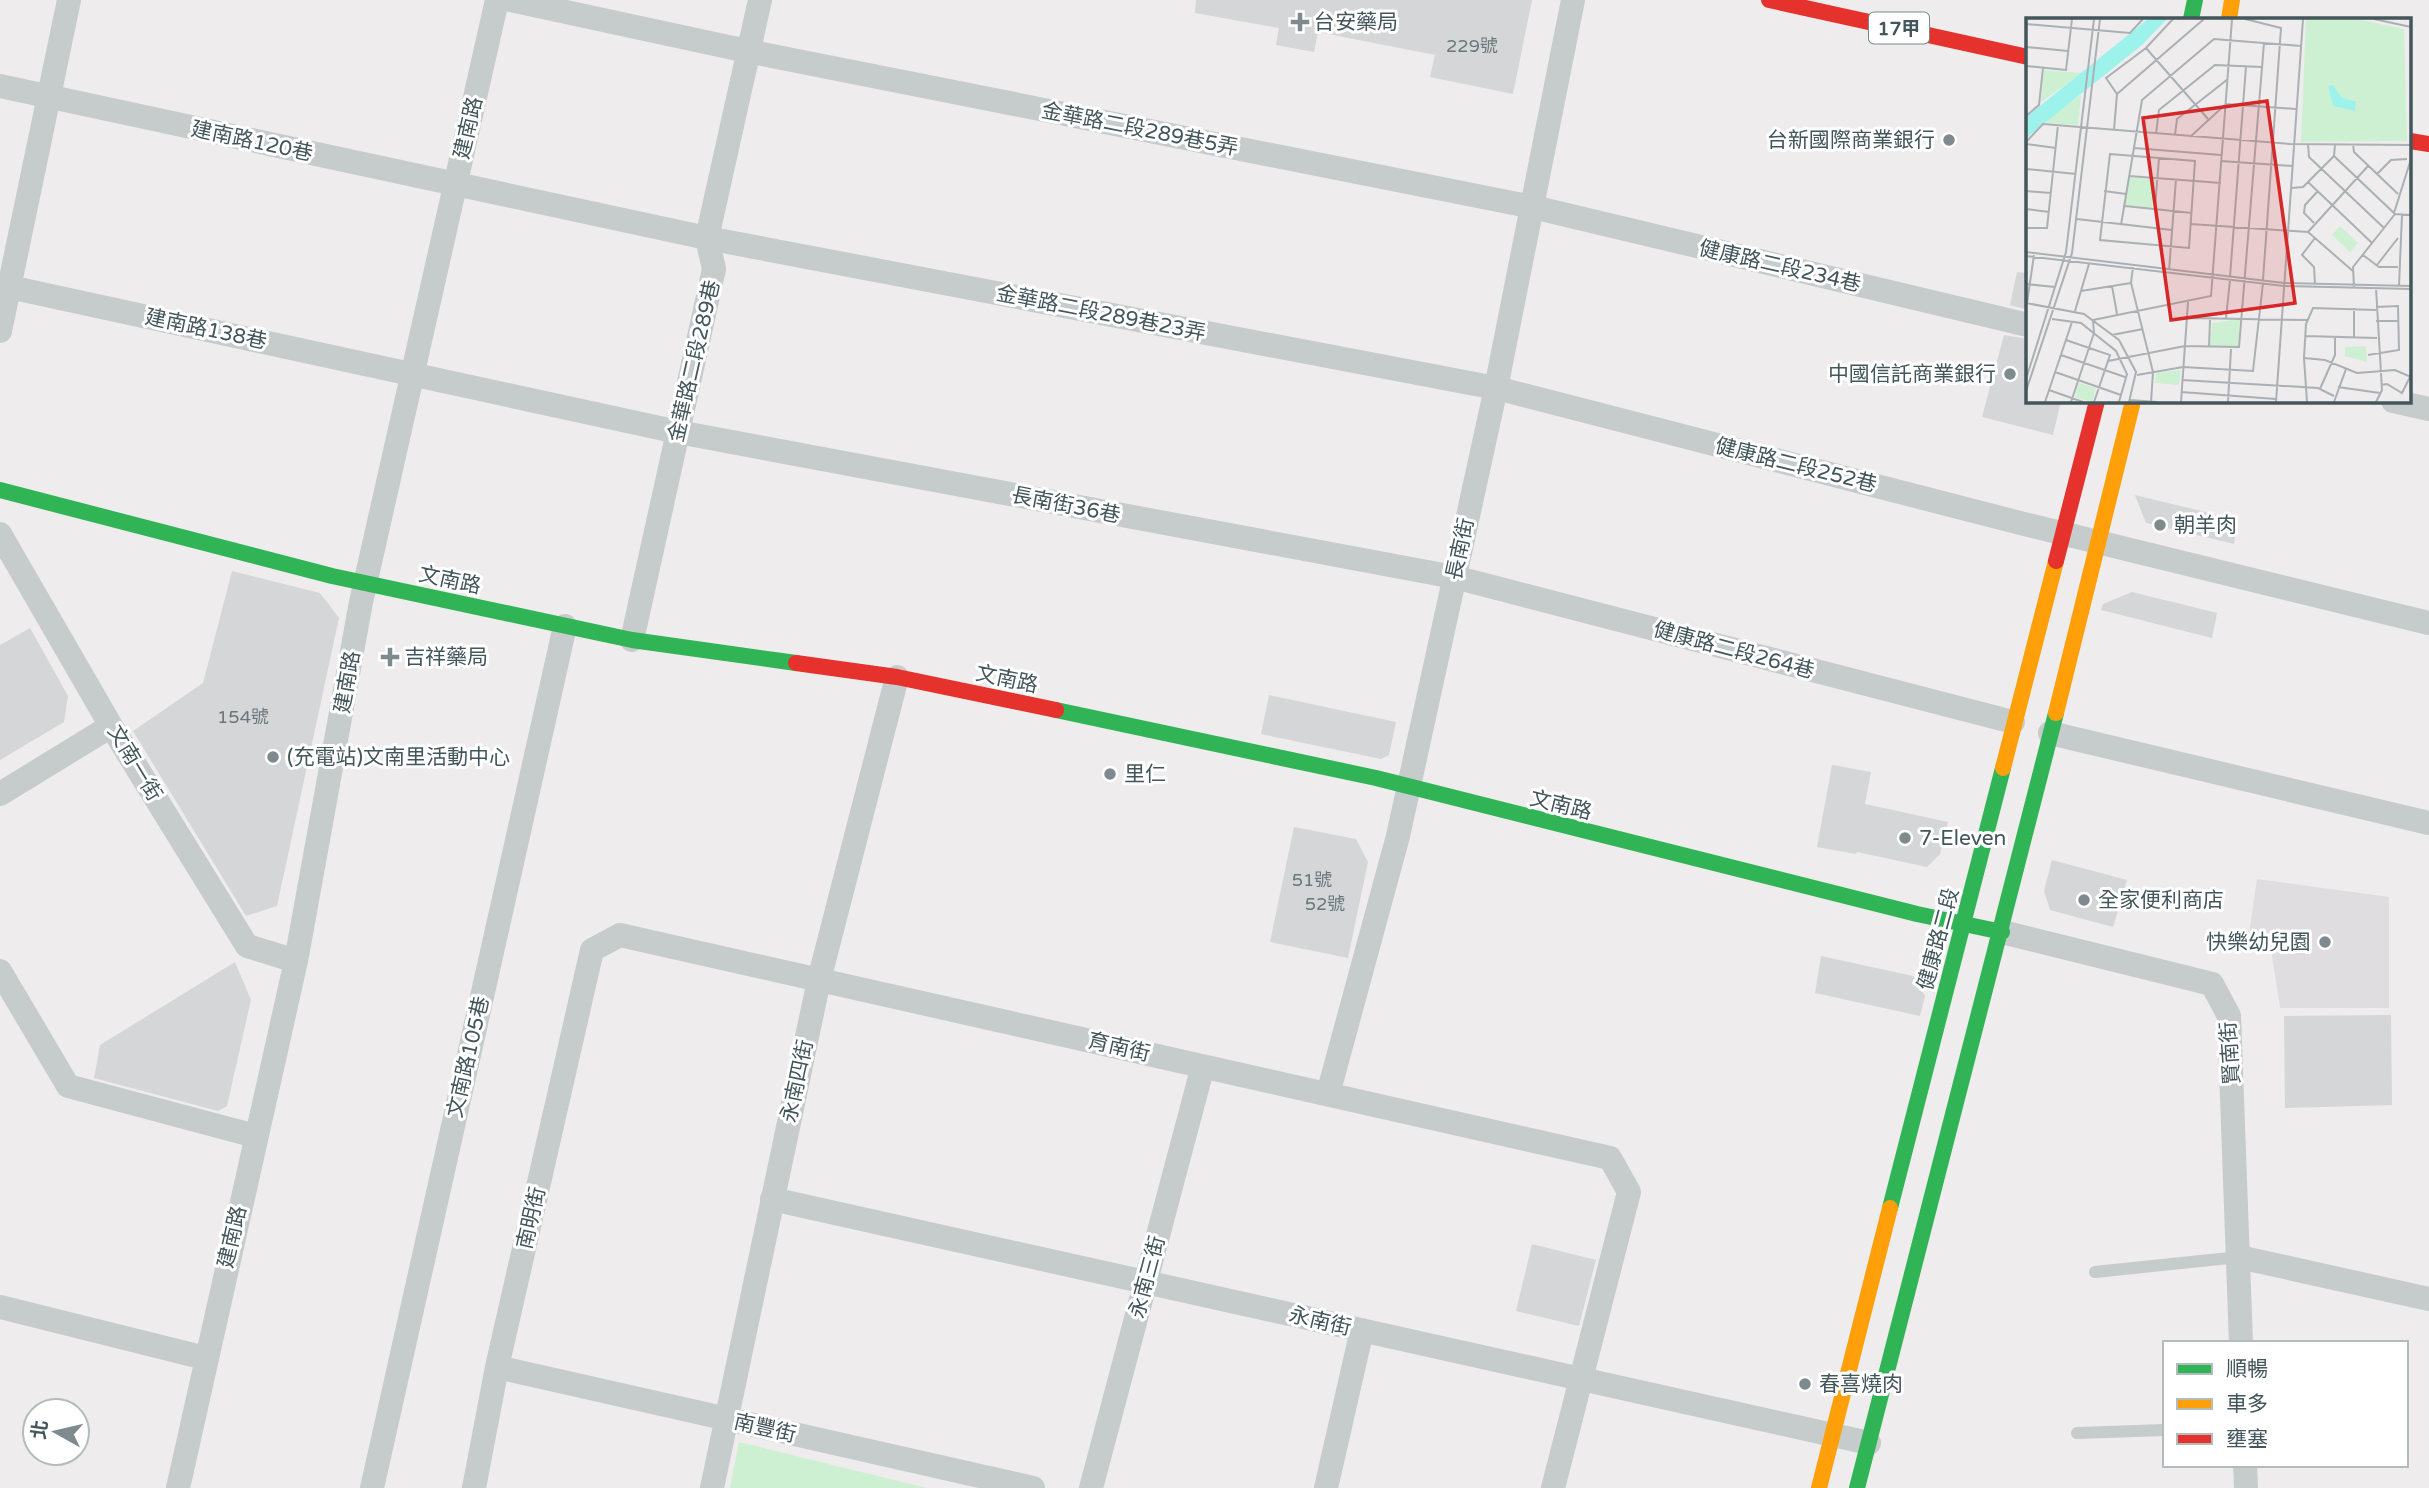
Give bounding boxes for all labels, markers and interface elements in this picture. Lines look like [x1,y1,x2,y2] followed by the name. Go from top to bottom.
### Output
[1314,10,1398,35] place label: 台安藥局
[1869,12,1929,44] road number: 17甲
[1292,14,1308,30] marker: 台安藥局
[2026,18,2412,402] inset map
[1446,35,1498,57] house number: 229號
[449,95,488,162] street label: 建南路
[1039,98,1240,161] street label: 金華路二段289巷5弄
[189,116,315,167] street label: 建南路120巷
[1767,128,1935,153] place label: 台新國際商業銀行
[1941,132,1957,148] marker: 台新國際商業銀行
[1696,236,1863,297] street label: 健康路二段234巷
[664,278,725,445] street label: 金華路二段289巷
[994,281,1208,346] street label: 金華路二段289巷23弄
[143,304,269,355] street label: 建南路138巷
[1828,362,1996,387] place label: 中國信託商業銀行
[2002,366,2018,382] marker: 中國信託商業銀行
[1713,433,1879,498] street label: 健康路二段252巷
[1009,483,1122,528] street label: 長南街36巷
[2174,513,2237,538] place label: 朝羊肉
[1442,516,1479,583] street label: 長南街
[2152,517,2168,533] marker: 朝羊肉
[416,562,483,599] street label: 文南路
[1651,617,1817,684] street label: 健康路二段264巷
[404,645,488,670] place label: 吉祥藥局
[330,649,365,715] street label: 建南路
[382,649,398,665] marker: 吉祥藥局
[973,661,1040,698] street label: 文南路
[217,706,269,728] house number: 154號
[102,721,167,806] street label: 文南一街
[287,745,510,770] place label: (充電站)文南里活動中心
[265,749,281,765] marker: (充電站)文南里活動中心
[1124,762,1166,787] place label: 里仁
[1102,766,1118,782] marker: 里仁
[1527,786,1594,825] street label: 文南路
[1919,826,2006,851] place label: 7-Eleven
[1897,830,1913,846] marker: 7-Eleven
[1292,869,1332,891] house number: 51號
[1913,885,1964,993] street label: 健康路二段
[2098,888,2224,913] place label: 全家便利商店
[2076,892,2092,908] marker: 全家便利商店
[1305,893,1345,915] house number: 52號
[2206,930,2311,955] place label: 快樂幼兒園
[2317,934,2333,950] marker: 快樂幼兒園
[442,994,495,1120] street label: 文南路105巷
[2216,1021,2245,1085] street label: 賢南街
[1085,1028,1152,1067] street label: 育南街
[777,1037,818,1125] street label: 永南四街
[512,1185,551,1252] street label: 南明街
[213,1204,252,1271] street label: 建南路
[1125,1233,1170,1321] street label: 永南三街
[1286,1302,1353,1341] street label: 永南街
[2163,1341,2408,1467] legend
[2226,1357,2268,1382] text: 順暢
[1819,1372,1903,1397] place label: 春喜燒肉
[1797,1376,1813,1392] marker: 春喜燒肉
[2226,1392,2268,1417] text: 車多
[21,1397,91,1467] north arrow
[731,1409,798,1448] street label: 南豐街
[28,1419,52,1441] text: 北
[2226,1427,2268,1452] text: 壅塞

